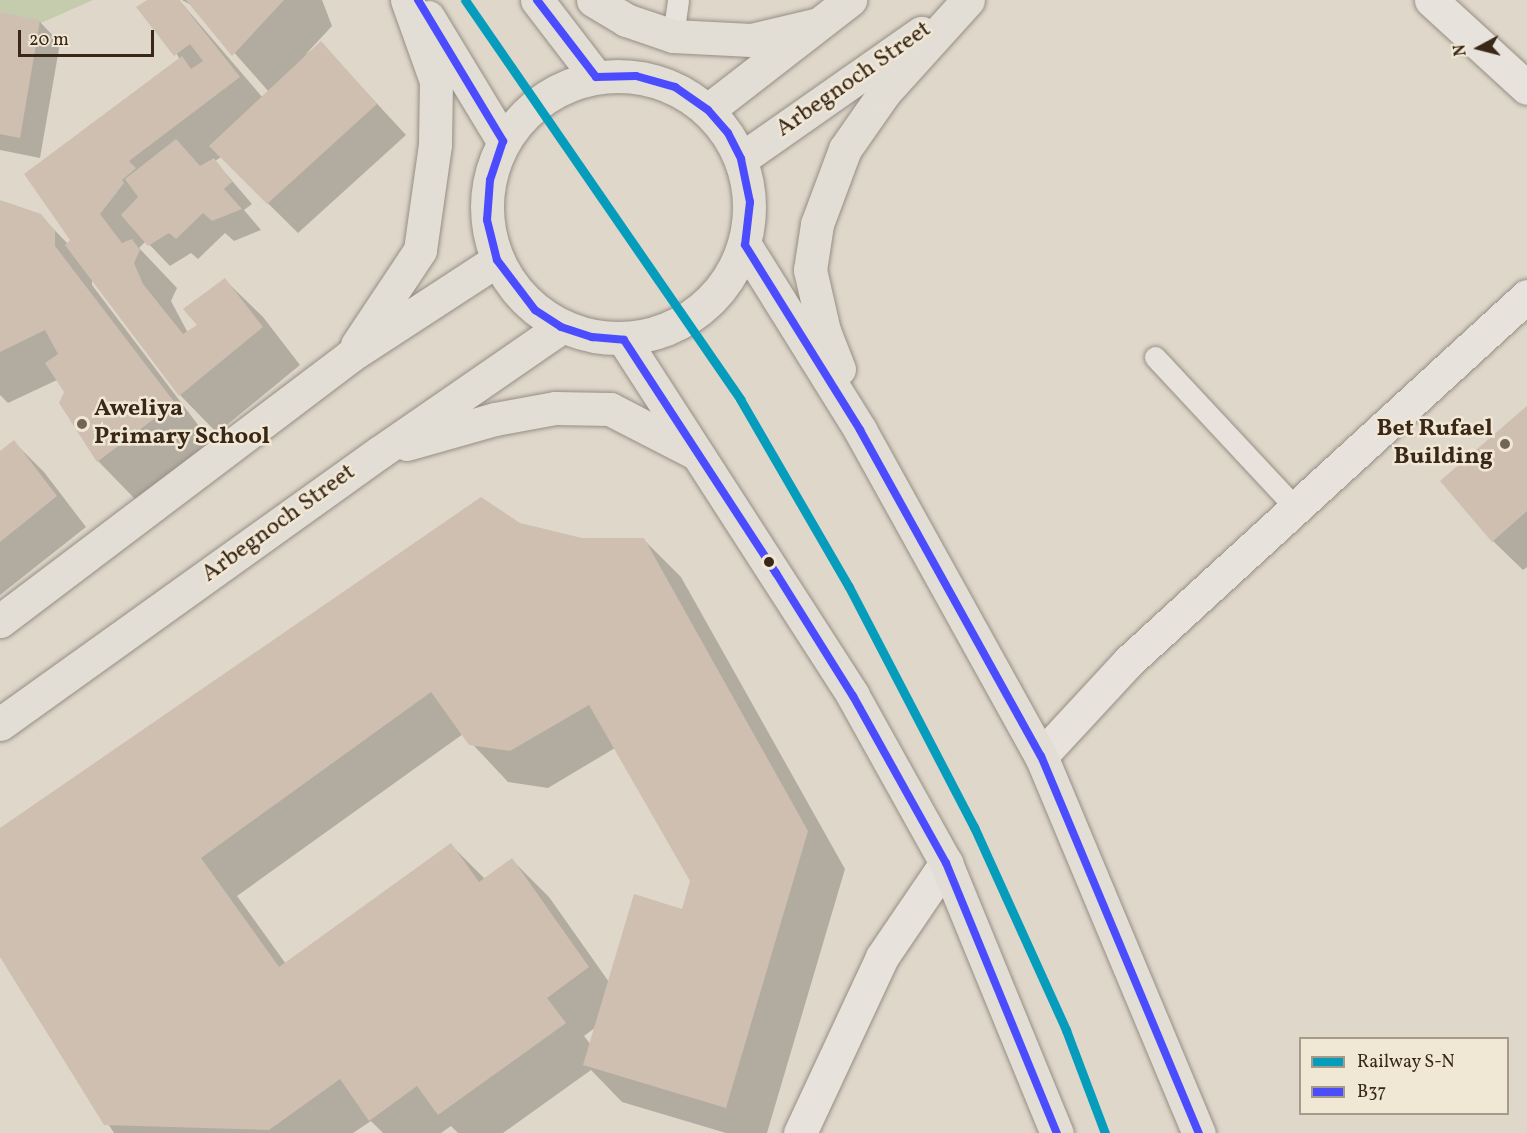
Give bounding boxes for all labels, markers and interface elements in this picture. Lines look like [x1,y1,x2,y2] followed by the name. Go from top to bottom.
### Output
[771,16,937,144] street label: Arbegnoch Street
[21,18,158,56] scale bar
[1449,18,1509,78] north arrow
[29,28,69,53] text: 20 m
[1450,43,1473,57] text: N
[94,396,270,452] place label: Aweliya Primary School
[1376,416,1493,472] place label: Bet Rufael Building
[75,417,89,431] marker: Aweliya Primary School
[1498,437,1512,451] marker: Bet Rufael Building
[197,459,361,589] street label: Arbegnoch Street
[763,556,775,568] unlabelled marker
[1299,1037,1509,1115] legend
[1357,1050,1455,1075] text: Railway S-N
[1357,1080,1386,1105] text: B37

